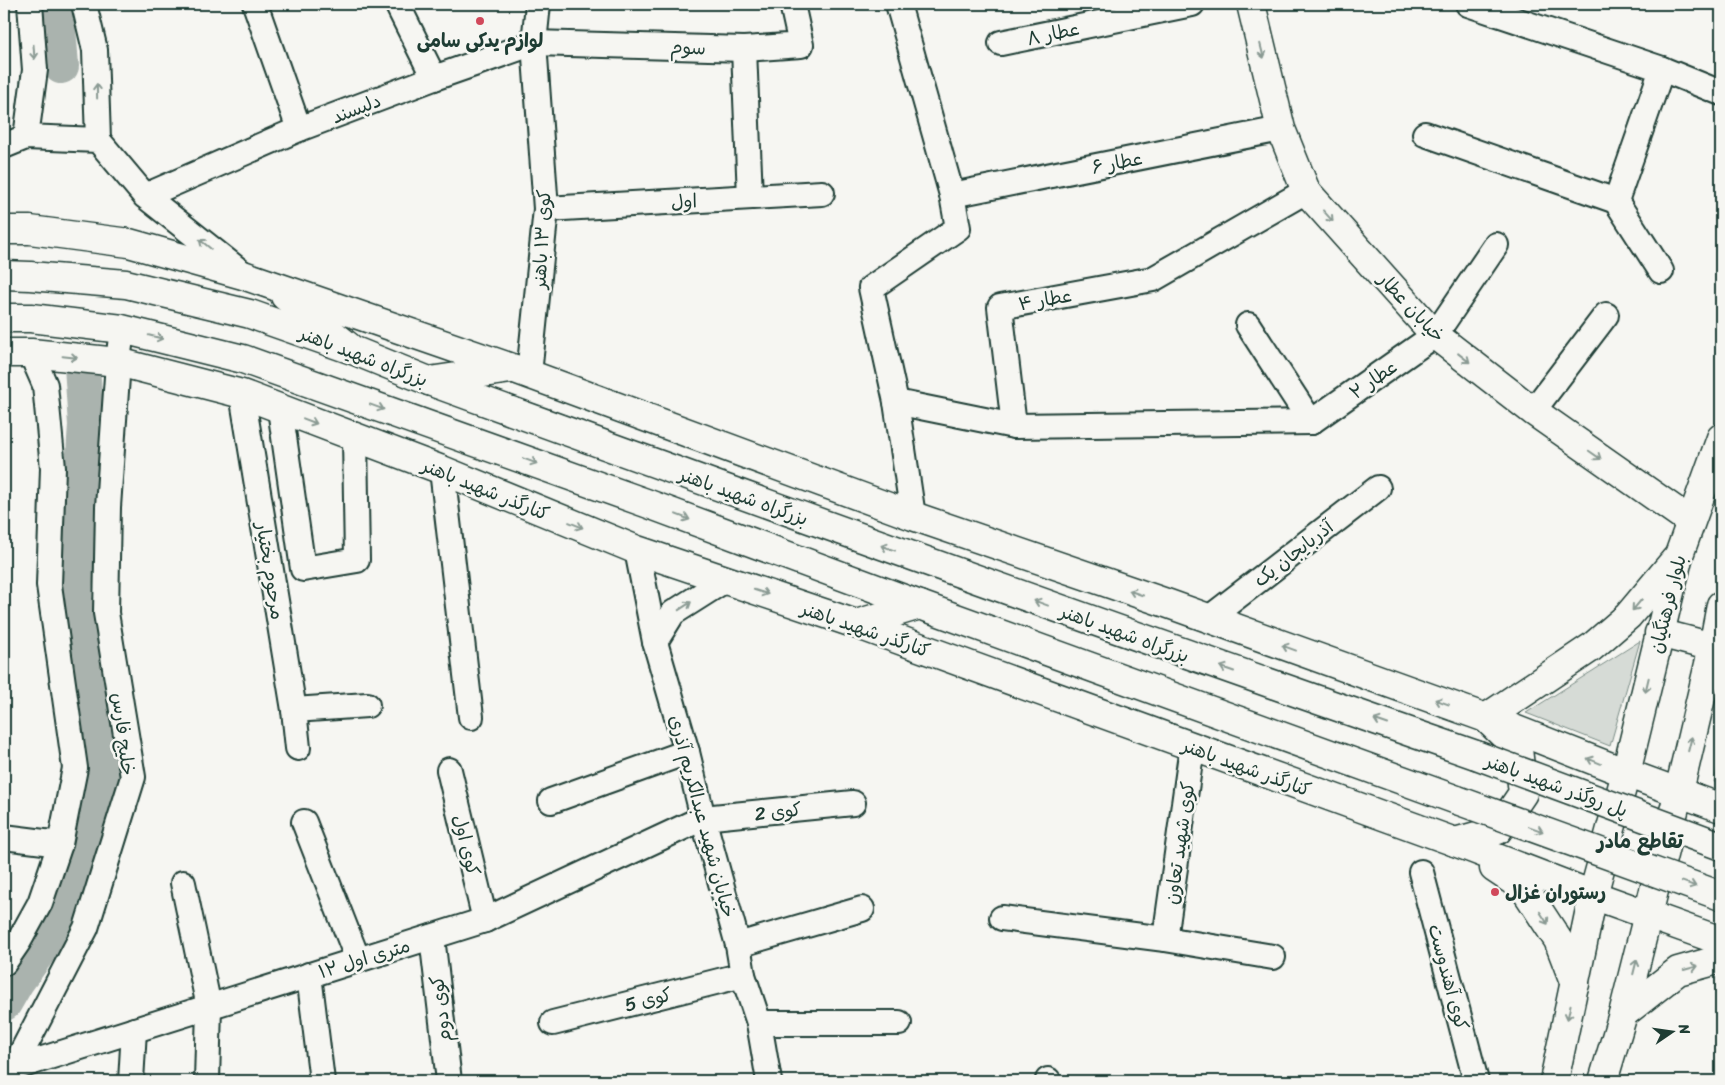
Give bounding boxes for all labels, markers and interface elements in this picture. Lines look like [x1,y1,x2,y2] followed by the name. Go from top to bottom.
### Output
[1024,12,1083,55] street label: عطار ۸
[474,15,486,27] marker: لوازم یدکی سامی
[417,24,543,57] place label: لوازم یدکی سامی
[669,30,707,65] street label: سوم
[1258,43,1267,59] one-way arrow
[29,44,39,60] one-way arrow
[92,83,102,100] one-way arrow
[326,84,386,133] street label: دلپسند
[1089,141,1146,184] street label: عطار ۶
[670,184,698,219] street label: اول
[522,189,561,291] street label: کوی ۱۳ باهنر
[1322,209,1334,222] one-way arrow
[199,239,212,250] one-way arrow
[1369,263,1453,350] street label: خیابان عطار
[1015,279,1075,320] street label: عطار ۴
[293,316,433,396] street label: بزرگراه شهید باهنر
[147,333,163,342] one-way arrow
[1342,351,1404,408] street label: عطار ۲
[61,352,77,362] one-way arrow
[1457,353,1471,363] one-way arrow
[369,403,385,412] one-way arrow
[303,417,318,426] one-way arrow
[415,448,555,530] street label: کنارگذر شهید باهنر
[1588,450,1602,460] one-way arrow
[522,457,538,466] one-way arrow
[673,457,813,535] street label: بزرگراه شهید باهنر
[1246,510,1342,596] street label: آذربایجان یک
[675,513,690,522] one-way arrow
[246,518,294,622] street label: مرحوم بختیار
[568,520,583,530] one-way arrow
[881,543,896,552] one-way arrow
[1639,551,1696,657] street label: بلوار فرهنگیان
[753,588,769,598] one-way arrow
[1129,588,1144,597] one-way arrow
[795,591,935,667] street label: کنارگذر شهید باهنر
[1054,594,1194,672] street label: بزرگراه شهید باهنر
[1034,598,1049,607] one-way arrow
[1631,599,1642,612] one-way arrow
[677,600,691,610] one-way arrow
[1282,643,1297,652] one-way arrow
[1220,664,1235,673] one-way arrow
[1642,676,1651,692] one-way arrow
[102,691,145,777] street label: خلیج فارس
[1435,697,1450,706] one-way arrow
[660,711,745,921] street label: خیابان شهید عبدالکریم آذری
[1373,717,1389,726] one-way arrow
[1176,728,1316,806] street label: کنارگذر شهید باهنر
[1686,736,1695,752] one-way arrow
[1479,744,1633,827] street label: پل روگذر شهید باهنر
[1586,755,1601,764] one-way arrow
[1155,780,1204,907] street label: کوی شهید تعاون
[753,793,803,830] street label: کوی 2
[443,811,490,879] street label: کوی اول
[1595,824,1684,859] district label: تقاطع مادر
[1528,825,1543,834] one-way arrow
[1505,876,1606,909] place label: رستوران غزال
[1681,880,1696,889] one-way arrow
[1489,886,1501,898] marker: رستوران غزال
[1539,911,1549,925] one-way arrow
[1418,920,1479,1034] street label: کوی آهندوست
[314,929,414,988] street label: ۱۲ متری اول
[1631,959,1640,975] one-way arrow
[1683,962,1699,972] one-way arrow
[420,974,461,1044] street label: کوی دوم
[621,978,675,1021] street label: کوی 5
[1564,1003,1573,1019] one-way arrow
[1648,1008,1698,1058] north arrow
[1671,1021,1698,1037] text: N

